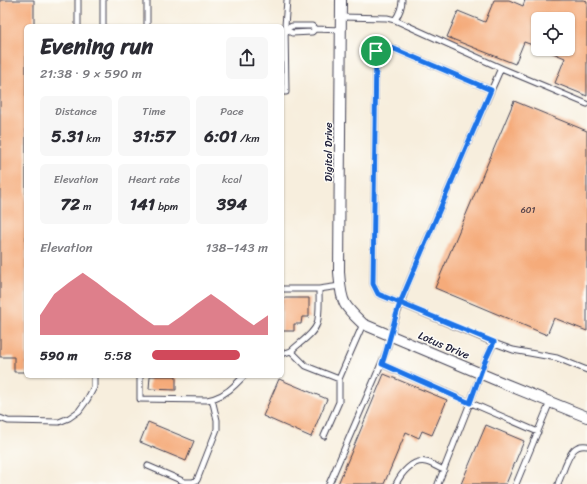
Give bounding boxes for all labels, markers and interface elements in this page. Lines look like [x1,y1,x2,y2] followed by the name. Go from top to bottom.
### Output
[531,12,575,56] map controls
[531,12,575,56] button: locate
[40,27,153,66] text: Evening run
[359,34,393,68] pin
[226,37,268,79] button: share
[365,40,387,62] icon: arrive
[40,62,142,85] text: 21:38 · 9 × 590 m
[55,102,97,121] text: Distance
[142,102,166,121] text: Time
[220,102,244,121] text: Pace
[51,121,84,151] text: 5.31
[133,121,175,151] text: 31:57
[204,121,237,151] text: 6:01
[319,122,338,182] street label: Digital Drive
[84,129,101,148] text: km
[237,129,260,148] text: /km
[54,170,98,189] text: Elevation
[128,170,180,189] text: Heart rate
[222,170,242,189] text: kcal
[61,189,80,219] text: 72
[130,189,155,219] text: 141
[217,189,247,219] text: 394
[80,197,91,216] text: m
[155,197,178,216] text: bpm
[521,202,535,218] house number: 601
[40,236,93,259] text: Elevation
[206,236,268,259] text: 138–143 m
[415,326,473,365] street label: Lotus Drive
[40,344,78,367] text: 590 m
[104,344,132,367] text: 5:58

